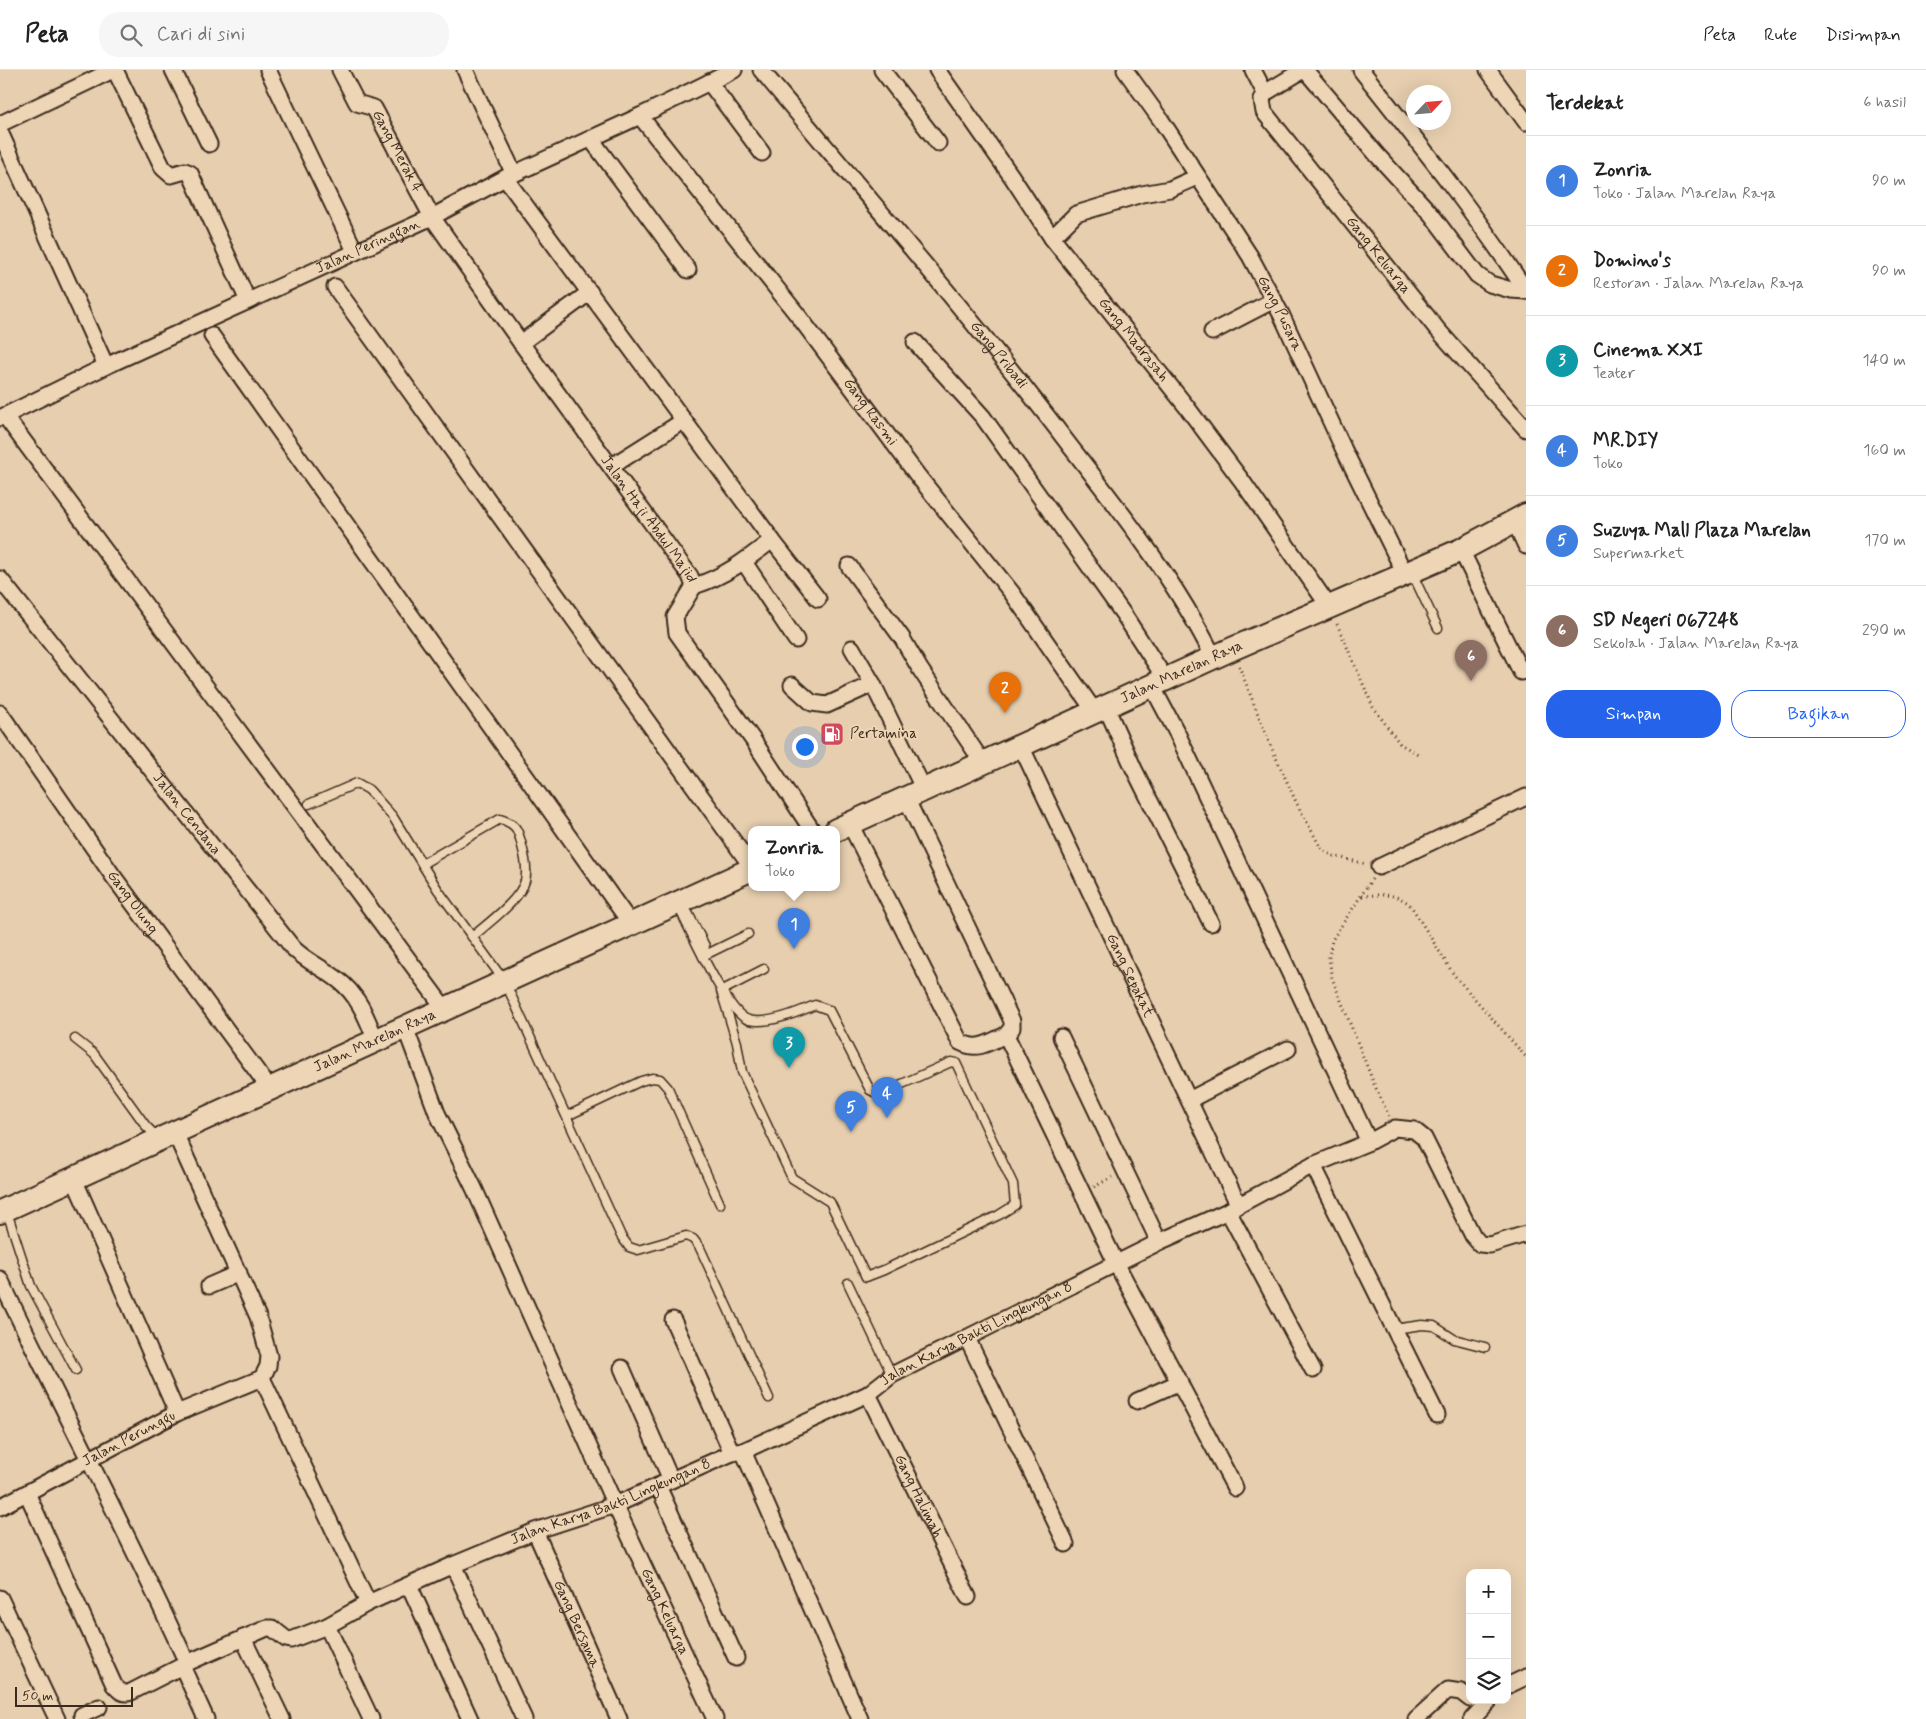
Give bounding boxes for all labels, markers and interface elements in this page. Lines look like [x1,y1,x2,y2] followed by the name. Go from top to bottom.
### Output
[99,12,449,57] search box
[25,19,69,50] text: Peta
[117,21,145,49] icon: search
[157,22,245,47] text: Cari di sini
[1703,23,1736,47] text: Peta
[1764,23,1797,47] text: Rute
[1825,23,1901,47] text: Disimpan
[1406,85,1451,130] north arrow
[1546,89,1624,117] text: Terdekat
[1863,92,1906,113] text: 6 hasil
[367,107,427,196] street label: Gang Merak 4
[1593,158,1651,183] text: Zonria
[1558,170,1566,191] text: 1
[1872,170,1906,191] text: 90 m
[1593,183,1776,204] text: Toko · Jalan Marelan Raya
[1341,212,1416,299] street label: Gang Keluarga
[313,214,423,279] street label: Jalan Peringgan
[1593,248,1671,273] text: Domino's
[1558,260,1566,281] text: 2
[1872,260,1906,281] text: 90 m
[1252,272,1307,356] street label: Gang Pusara
[1593,273,1804,294] text: Restoran · Jalan Marelan Raya
[1093,294,1173,386] street label: Gang Madrasah
[965,317,1032,393] street label: Gang Pribadi
[1593,338,1703,363] text: Cinema XXI
[1558,350,1566,371] text: 3
[1862,350,1906,371] text: 140 m
[1593,363,1635,384] text: Teater
[838,374,902,450] street label: Gang Rasmi
[1593,428,1658,453] text: MR.DIY
[1557,440,1567,461] text: 4
[1863,440,1906,461] text: 160 m
[596,451,702,585] street label: Jalan Haji Abdul Majid
[1593,453,1623,474] text: Toko
[1593,518,1811,543] text: Suzuya Mall Plaza Marelan
[1557,530,1567,551] text: 5
[1864,530,1906,551] text: 170 m
[1593,543,1684,564] text: Supermarket
[1593,608,1739,633] text: SD Negeri 067248
[1558,620,1566,641] text: 6
[1862,620,1906,641] text: 290 m
[1593,633,1799,654] text: Sekolah · Jalan Marelan Raya
[1117,635,1246,709] street label: Jalan Marelan Raya
[1455,640,1487,681] pin: 6
[989,672,1021,713] pin: 2
[1546,690,1721,738] button: Simpan
[1731,690,1906,738] button: Bagikan
[819,721,845,747] fuel station icon: Pertamina
[850,724,917,744] place label: Pertamina
[792,734,818,760] your location
[148,769,225,859] street label: Jalan Cendana
[748,826,840,891] popup
[765,836,823,861] text: Zonria
[765,861,795,882] text: Toko
[102,866,163,939] street label: Gang Ulung
[778,908,810,949] pin: 1
[1101,930,1158,1021] street label: Gang Sepakat
[311,1004,439,1078] street label: Jalan Marelan Raya
[773,1027,805,1068] pin: 3
[871,1077,903,1118] pin: 4
[835,1091,867,1132] pin: 5
[876,1277,1076,1391] street label: Jalan Karya Bakti Lingkungan 8
[79,1406,179,1471] street label: Jalan Perunggu
[889,1451,947,1541] street label: Gang Halimah
[508,1454,714,1550] street label: Jalan Karya Bakti Lingkungan 8
[636,1565,694,1659] street label: Gang Keluarga
[1466,1569,1511,1704] map controls
[1466,1569,1511,1614] button: +
[548,1577,605,1672] street label: Gang Bersama
[1466,1614,1511,1659] button: −
[1466,1659,1511,1704] button: layers
[15,1684,132,1707] scale bar
[22,1687,53,1705] text: 50 m

